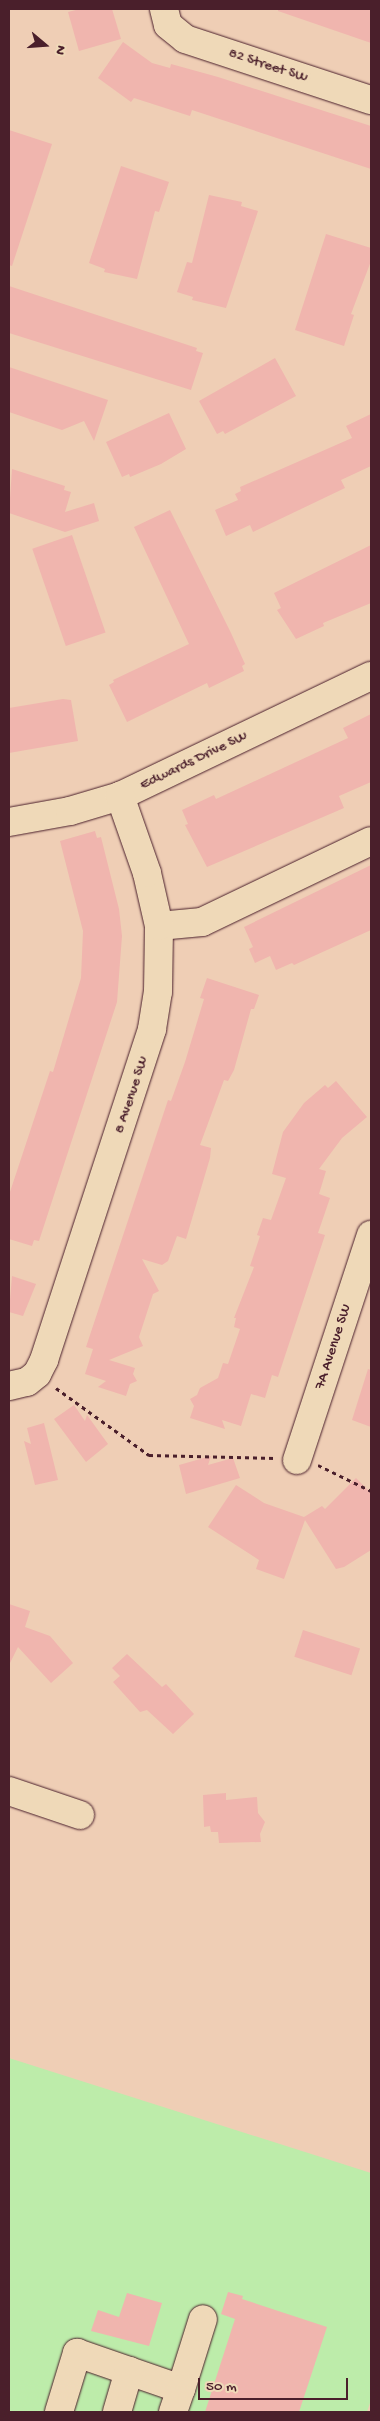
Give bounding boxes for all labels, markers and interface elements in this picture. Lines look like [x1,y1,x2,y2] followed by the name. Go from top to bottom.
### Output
[20,20,70,70] north arrow
[50,43,69,57] text: N
[226,45,310,87] street label: 82 Street SW
[137,727,251,795] street label: Edwards Drive SW
[111,1054,153,1136] street label: 8 Avenue SW
[312,1302,356,1392] street label: 7A Avenue SW
[200,2368,350,2400] scale bar
[206,2378,237,2396] text: 50 m

